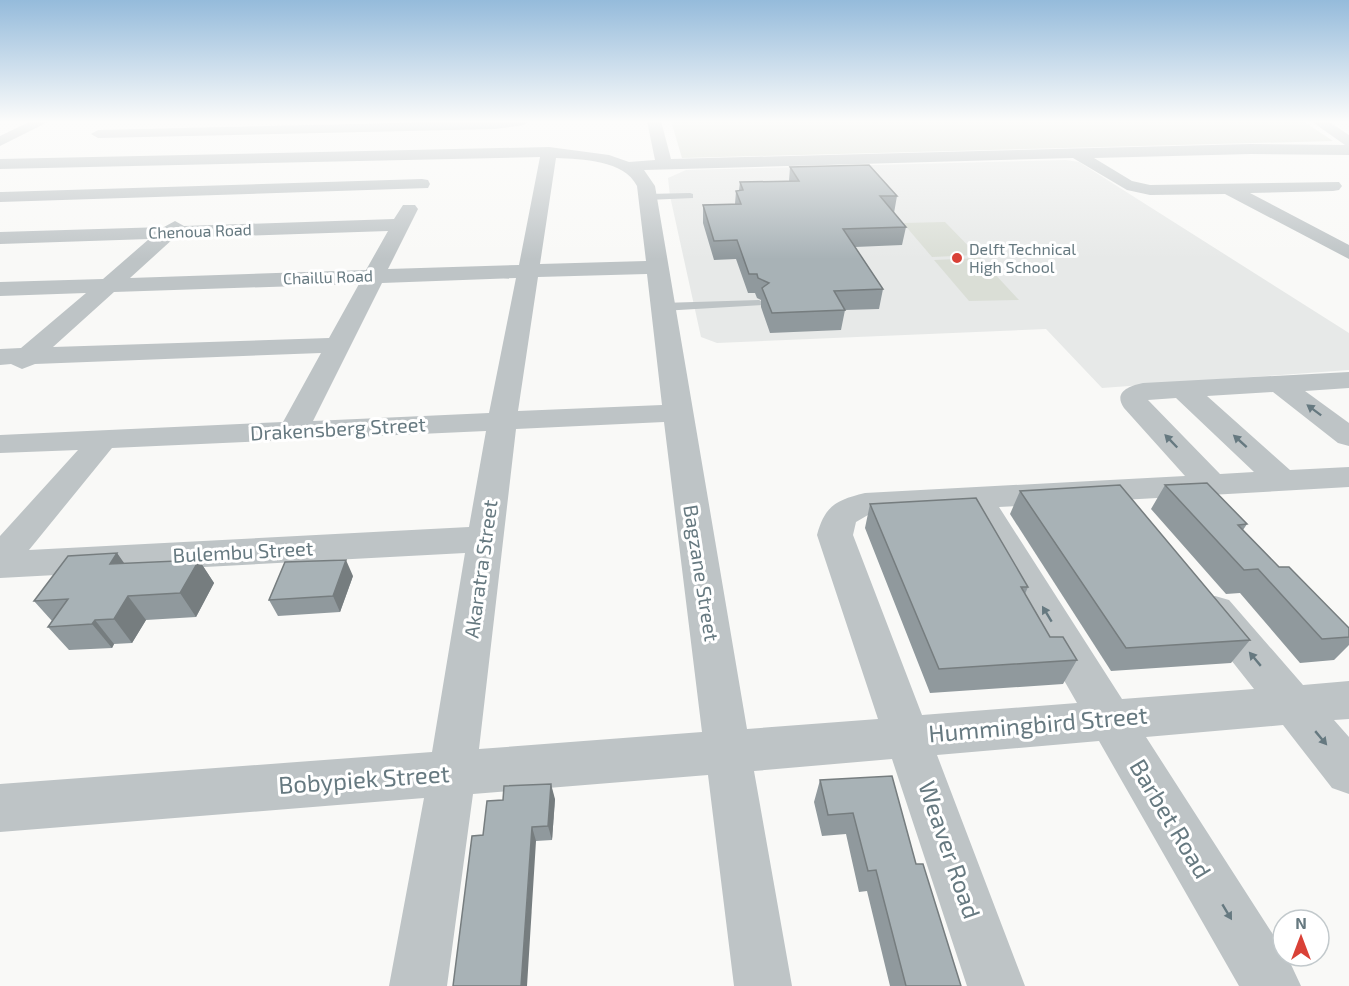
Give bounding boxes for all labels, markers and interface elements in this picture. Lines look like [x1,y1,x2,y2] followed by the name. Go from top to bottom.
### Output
[148,219,252,242] street label: Chenoua Road
[969,239,1076,276] place label: Delft Technical High School
[950,251,964,265] marker: Delft Technical High School
[283,265,373,288] street label: Chaillu Road
[1306,405,1321,417] one-way arrow
[249,411,427,445] street label: Drakensberg Street
[1164,434,1178,449] one-way arrow
[1233,435,1248,448] one-way arrow
[458,498,502,639] street label: Akaratra Street
[679,503,725,643] street label: Bagzane Street
[172,535,314,567] street label: Bulembu Street
[1041,606,1052,622] one-way arrow
[1248,651,1261,667] one-way arrow
[927,699,1149,748] street label: Hummingbird Street
[1314,730,1327,746] one-way arrow
[1124,753,1218,883] street label: Barbet Road
[277,758,450,799] street label: Bobypiek Street
[913,777,988,922] street label: Weaver Road
[1221,904,1232,920] one-way arrow
[1271,908,1331,968] north arrow
[1295,913,1307,932] text: N

